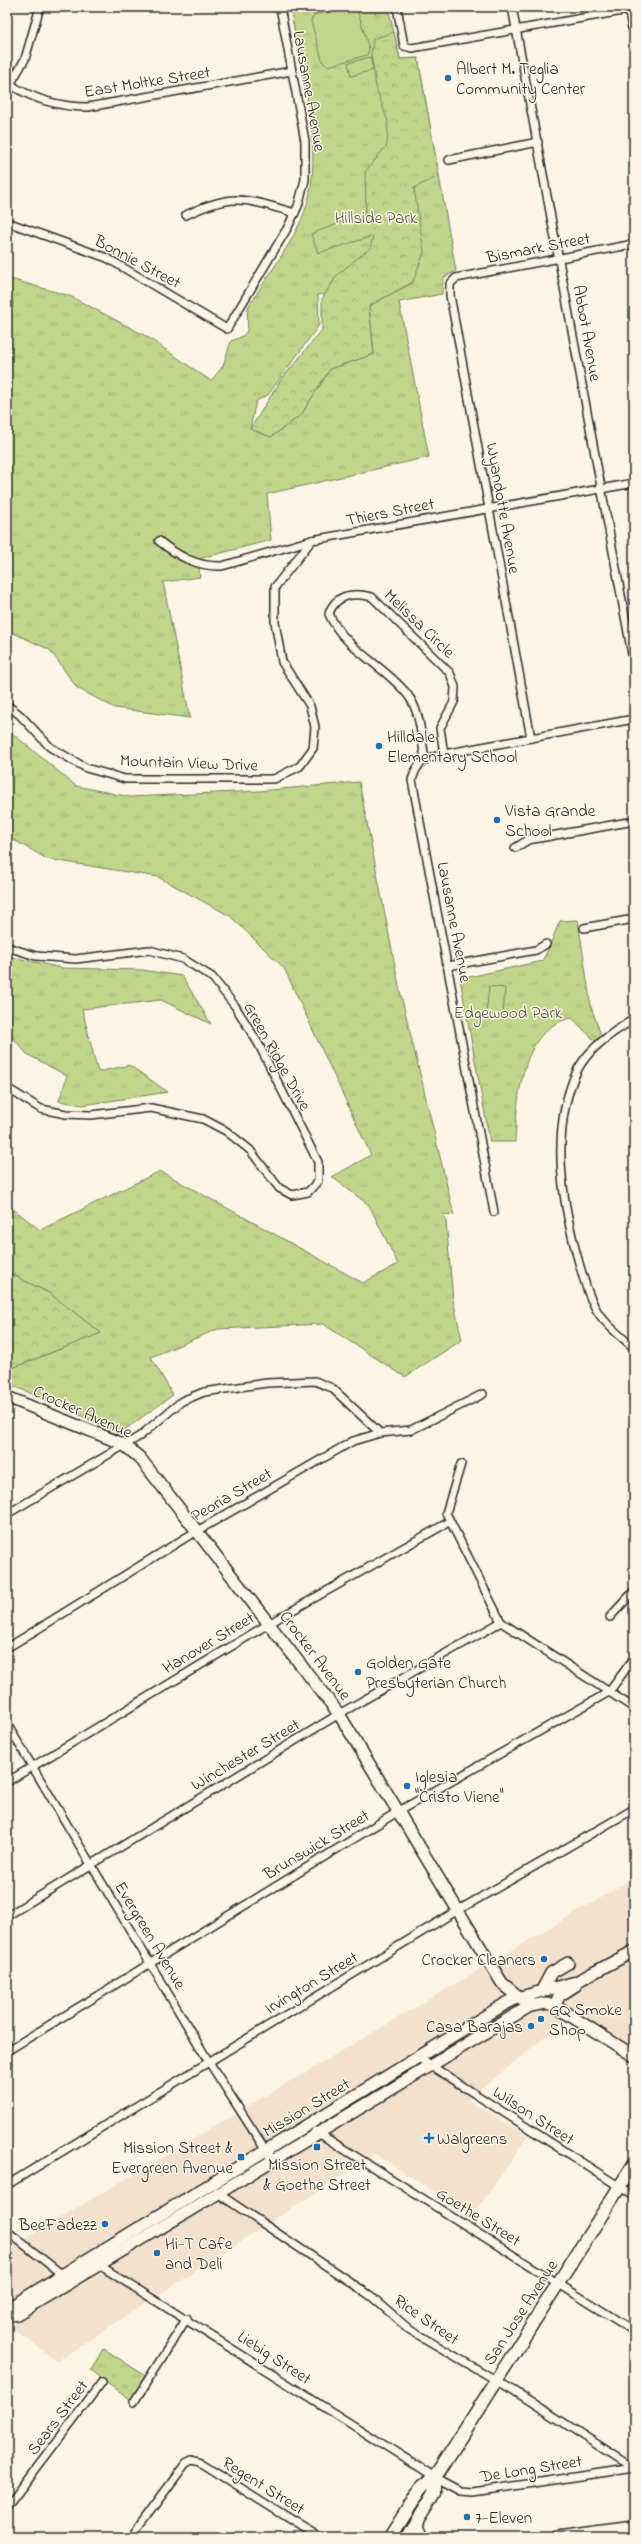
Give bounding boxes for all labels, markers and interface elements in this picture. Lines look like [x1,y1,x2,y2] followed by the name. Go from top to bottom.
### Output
[286,29,332,154] street label: Lausanne Avenue
[456,57,586,103] place label: Albert M. Teglia Community Center
[82,60,212,105] street label: East Moltke Street
[443,73,453,83] marker: Albert M. Teglia Community Center
[335,206,418,231] park label: Hillside Park
[483,226,593,271] street label: Bismark Street
[89,229,185,296] street label: Bonnie Street
[566,283,607,384] street label: Abbot Avenue
[478,441,526,576] street label: Wyandotte Avenue
[344,492,437,533] street label: Thiers Street
[378,584,460,665] street label: Melissa Circle
[387,725,518,771] place label: Hilldale Elementary School
[374,741,384,751] marker: Hilldale Elementary School
[119,749,259,778] street label: Mountain View Drive
[504,799,596,844] place label: Vista Grande School
[492,815,502,825] marker: Vista Grande School
[430,860,478,985] street label: Lausanne Avenue
[235,998,317,1117] street label: Green Ridge Drive
[454,1001,563,1028] park label: Edgewood Park
[29,1379,136,1446] street label: Crocker Avenue
[187,1462,277,1529] street label: Peoria Street
[158,1606,260,1681] street label: Hanover Street
[273,1606,357,1706] street label: Crocker Avenue
[366,1651,506,1697] place label: Golden Gate Presbyterian Church
[353,1667,363,1677] marker: Golden Gate Presbyterian Church
[187,1713,305,1798] street label: Winchester Street
[415,1765,504,1810] place label: Iglesia "Cristo Viene"
[402,1781,412,1791] marker: Iglesia "Cristo Viene"
[258,1804,375,1887] street label: Brunswick Street
[106,1877,192,1996] street label: Evergreen Avenue
[260,1945,364,2023] street label: Irvington Street
[422,1948,536,1973] place label: Crocker Cleaners
[539,1954,549,1964] marker: Crocker Cleaners
[549,1998,622,2043] place label: GQ Smoke Shop
[536,2014,546,2024] marker: GQ Smoke Shop
[426,2015,523,2040] place label: Casa Barajas
[526,2021,536,2031] marker: Casa Barajas
[258,2072,355,2144] street label: Mission Street
[487,2080,579,2152] street label: Wilson Street
[437,2127,507,2154] place label: Walgreens
[424,2133,434,2143] marker: Walgreens
[111,2136,233,2183] place label: Mission Street & Evergreen Avenue
[312,2142,322,2152] marker: Mission Street & Goethe Street
[236,2152,246,2162] marker: Mission Street & Evergreen Avenue
[263,2153,371,2198] place label: Mission Street & Goethe Street
[431,2181,526,2253] street label: Goethe Street
[18,2213,98,2238] place label: BeeFadezz
[100,2219,110,2229] marker: BeeFadezz
[165,2232,233,2277] place label: Hi-T Cafe and Deli
[152,2248,162,2258] marker: Hi-T Cafe and Deli
[478,2255,565,2370] street label: San Jose Avenue
[388,2289,464,2352] street label: Rice Street
[231,2325,316,2393] street label: Liebig Street
[22,2375,95,2461] street label: Sears Street
[478,2449,584,2492] street label: De Long Street
[216,2451,310,2523] street label: Regent Street
[475,2506,532,2531] place label: 7-Eleven
[462,2512,472,2522] marker: 7-Eleven

